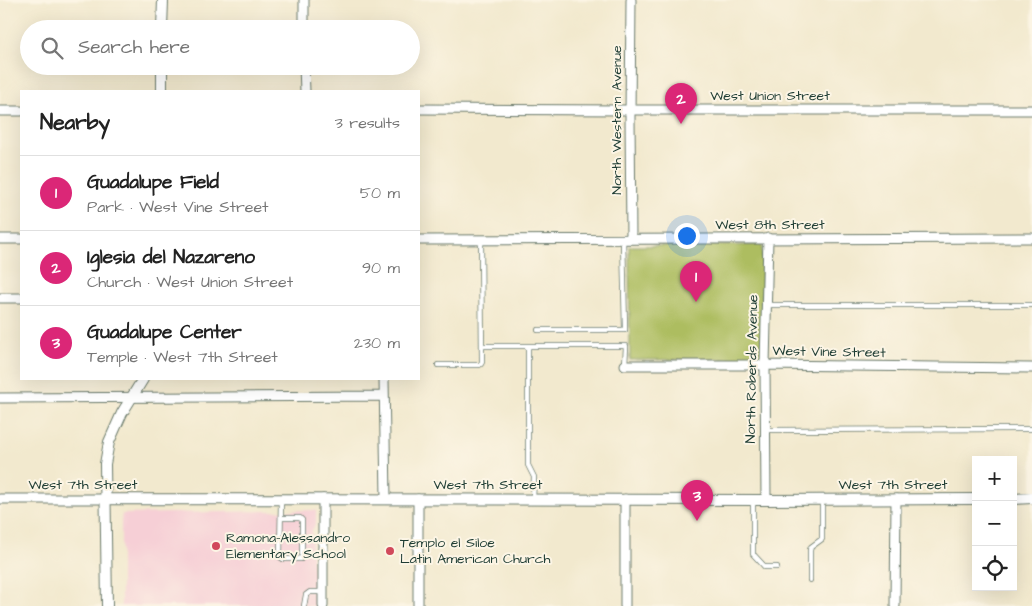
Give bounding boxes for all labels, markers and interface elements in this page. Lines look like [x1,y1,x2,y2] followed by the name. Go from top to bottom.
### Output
[20,20,420,75] search box
[38,34,66,62] icon: search
[78,34,190,61] text: Search here
[607,45,627,195] street label: North Western Avenue
[665,83,697,124] pin: 2
[710,86,830,106] street label: West Union Street
[40,108,110,137] text: Nearby
[335,112,400,134] text: 3 results
[87,169,219,196] text: Guadalupe Field
[55,182,57,204] text: 1
[360,182,400,204] text: 50 m
[87,196,269,218] text: Park · West Vine Street
[715,215,825,235] street label: West 8th Street
[674,223,700,249] your location
[87,244,255,271] text: Iglesia del Nazareno
[51,257,61,279] text: 2
[362,257,400,279] text: 90 m
[680,261,712,302] pin: 1
[87,271,293,293] text: Church · West Union Street
[741,294,763,444] street label: North Roberds Avenue
[87,319,242,346] text: Guadalupe Center
[52,332,60,354] text: 3
[354,332,400,354] text: 230 m
[772,341,886,363] street label: West Vine Street
[87,346,278,368] text: Temple · West 7th Street
[972,456,1017,591] map controls
[972,456,1017,501] button: +
[28,475,138,495] street label: West 7th Street
[433,475,543,495] street label: West 7th Street
[838,475,948,495] street label: West 7th Street
[681,480,713,521] pin: 3
[972,501,1017,546] button: −
[226,528,350,564] place label: Ramona-Alessandro Elementary School
[400,533,551,569] place label: Templo el Siloe Latin American Church
[210,540,222,552] marker: Ramona-Alessandro Elementary School
[384,545,396,557] marker: Templo el Siloe Latin American Church
[972,546,1017,591] button: locate

